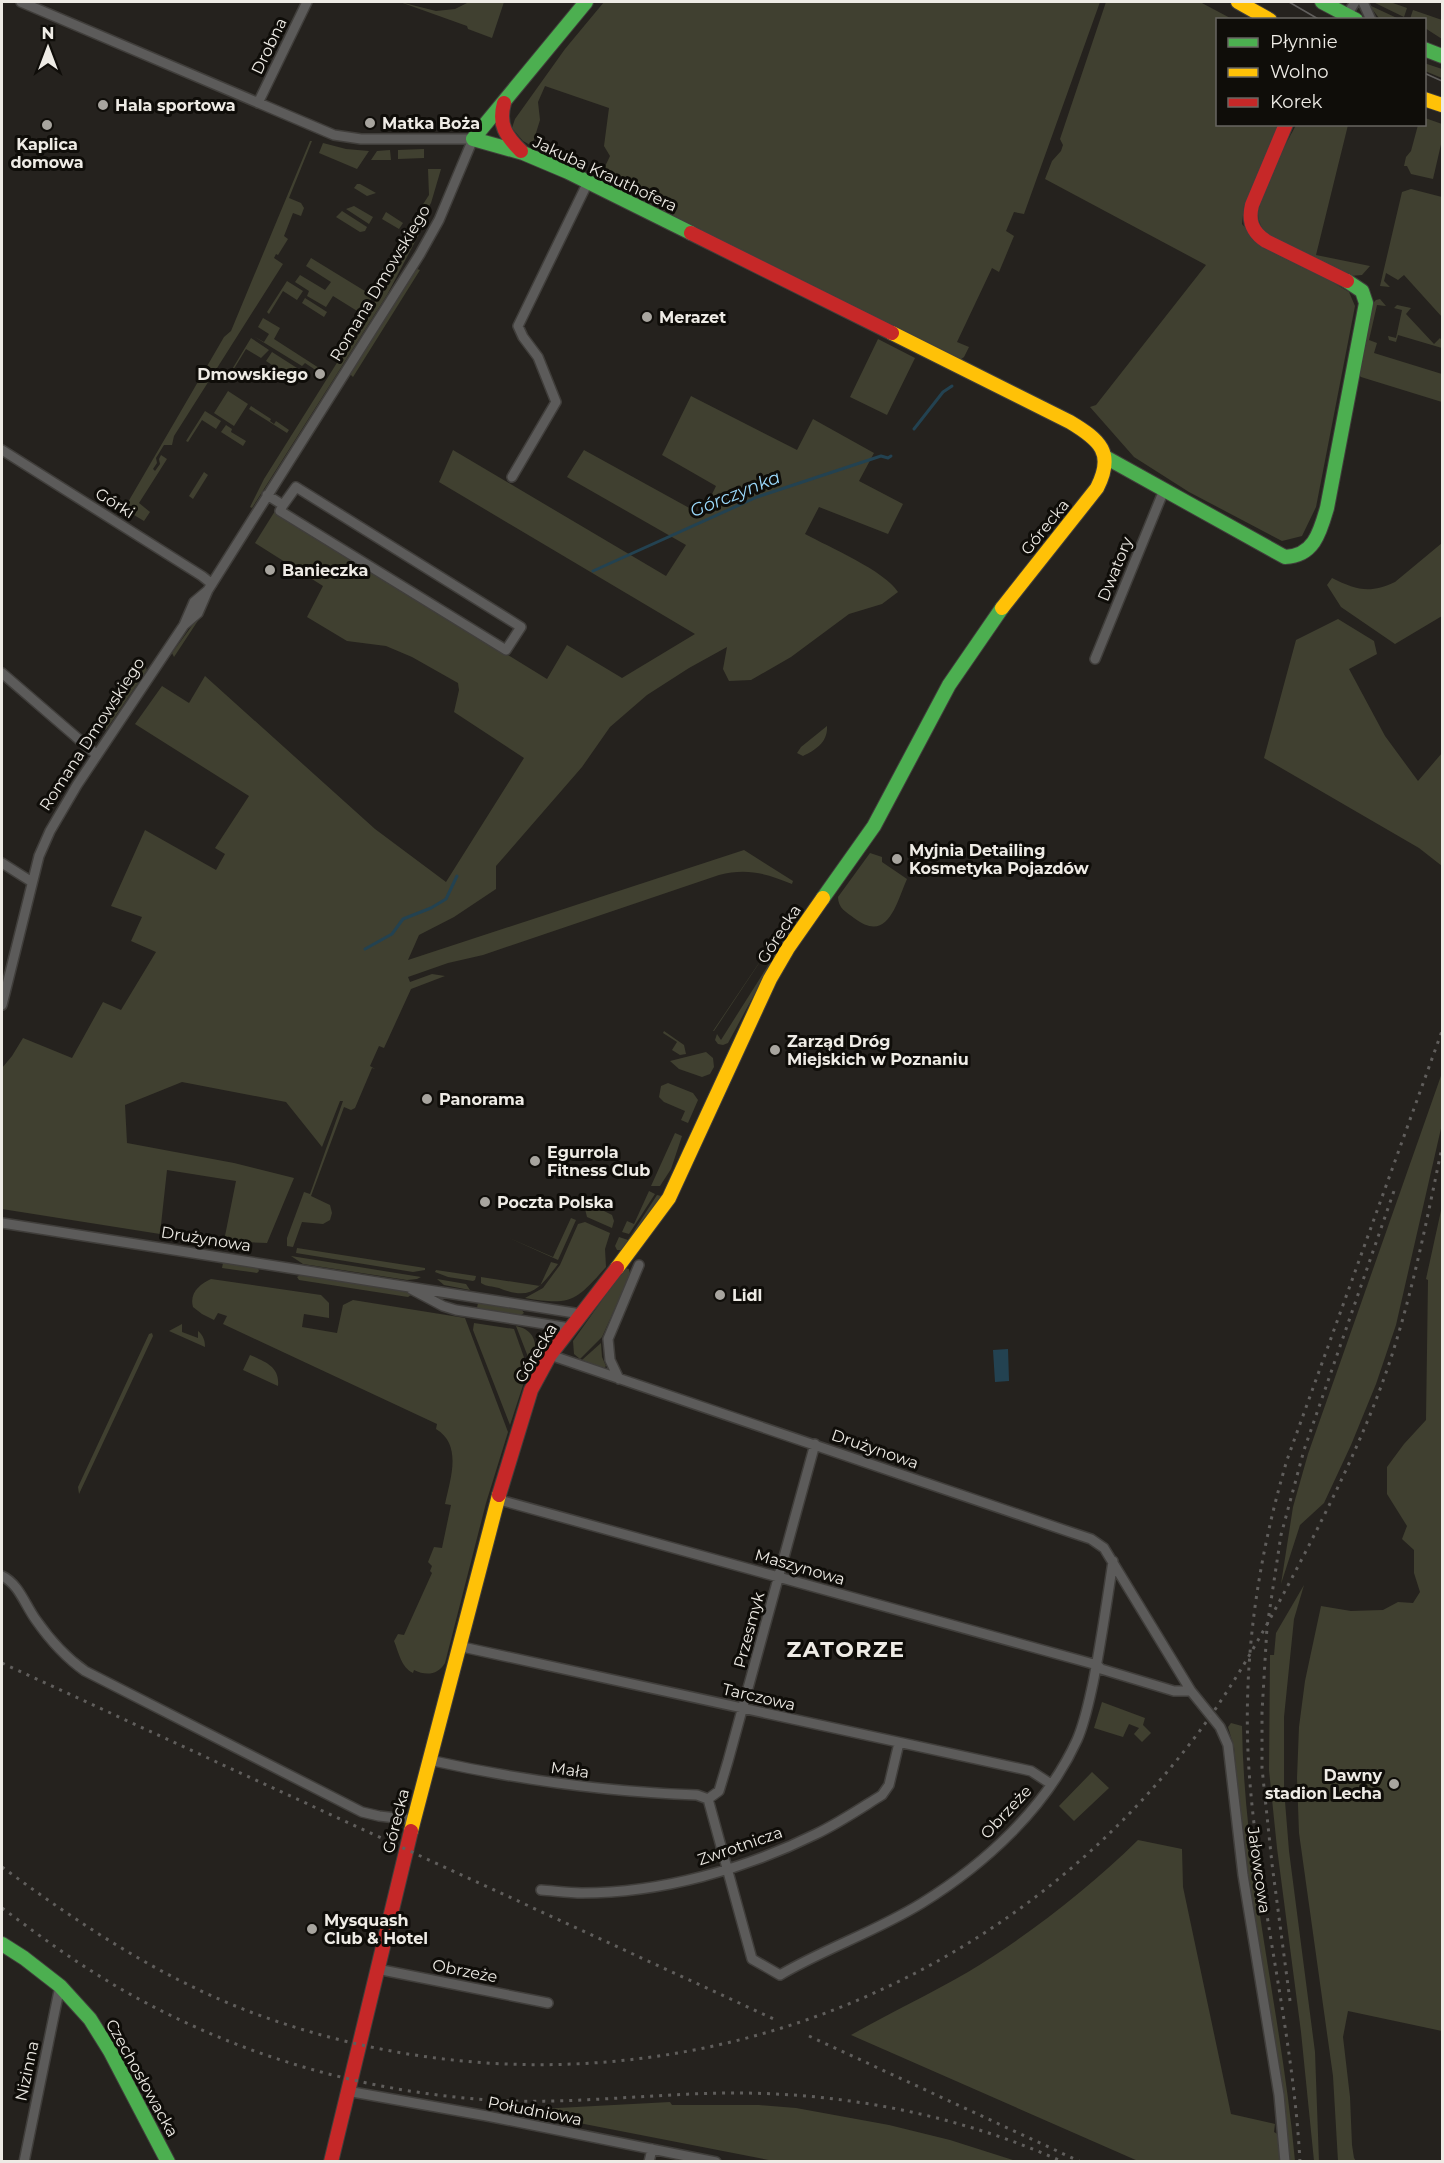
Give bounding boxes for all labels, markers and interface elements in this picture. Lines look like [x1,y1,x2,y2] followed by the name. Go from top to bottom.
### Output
[247,15,291,77] street label: Drobna
[18,18,78,78] north arrow
[1216,18,1426,126] legend
[42,24,54,43] text: N
[1270,31,1338,53] text: Płynnie
[1270,61,1329,83] text: Wolno
[1270,91,1323,113] text: Korek
[115,96,236,115] place label: Hala sportowa
[96,98,110,112] marker: Hala sportowa
[382,114,480,133] place label: Matka Boża
[363,116,377,130] marker: Matka Boża
[40,118,54,132] marker: Kaplica domowa
[529,132,680,216] street label: Jakuba Krauthofera
[10,135,84,172] place label: Kaplica domowa
[326,201,434,365] street label: Romana Dmowskiego
[659,308,726,327] place label: Merazet
[640,310,654,324] marker: Merazet
[197,365,308,384] place label: Dmowskiego
[313,367,327,381] marker: Dmowskiego
[687,466,783,522] water label: Górczynka
[92,484,138,522] street label: Górki
[1017,495,1073,559] street label: Górecka
[1094,534,1137,604] street label: Dwatory
[282,561,368,580] place label: Banieczka
[263,563,277,577] marker: Banieczka
[35,654,149,814] street label: Romana Dmowskiego
[909,841,1089,878] place label: Myjnia Detailing Kosmetyka Pojazdów
[890,852,904,866] marker: Myjnia Detailing Kosmetyka Pojazdów
[753,901,805,967] street label: Górecka
[787,1032,969,1069] place label: Zarząd Dróg Miejskich w Poznaniu
[768,1043,782,1057] marker: Zarząd Dróg Miejskich w Poznaniu
[439,1090,525,1109] place label: Panorama
[420,1092,434,1106] marker: Panorama
[547,1143,650,1180] place label: Egurrola Fitness Club
[528,1154,542,1168] marker: Egurrola Fitness Club
[497,1193,614,1212] place label: Poczta Polska
[478,1195,492,1209] marker: Poczta Polska
[160,1223,252,1255] street label: Drużynowa
[732,1286,762,1305] place label: Lidl
[713,1288,727,1302] marker: Lidl
[511,1320,561,1386] street label: Górecka
[829,1425,921,1473] street label: Drużynowa
[753,1545,847,1589] street label: Maszynowa
[730,1589,768,1670] street label: Przesmyk
[787,1636,905,1663] district label: ZATORZE
[721,1679,797,1715] street label: Tarczowa
[550,1758,590,1782] street label: Mała
[1265,1766,1382,1803] place label: Dawny stadion Lecha
[1387,1777,1401,1791] marker: Dawny stadion Lecha
[977,1781,1035,1843] street label: Obrzeże
[379,1787,413,1855] street label: Górecka
[695,1823,785,1869] street label: Zwrotnicza
[1243,1824,1274,1915] street label: Jałowcowa
[324,1911,428,1948] place label: Mysquash Club & Hotel
[305,1922,319,1936] marker: Mysquash Club & Hotel
[431,1955,499,1987] street label: Obrzeże
[102,2016,182,2140] street label: Czechosłowacka
[11,2039,43,2103] street label: Nizinna
[486,2093,584,2129] street label: Południowa

